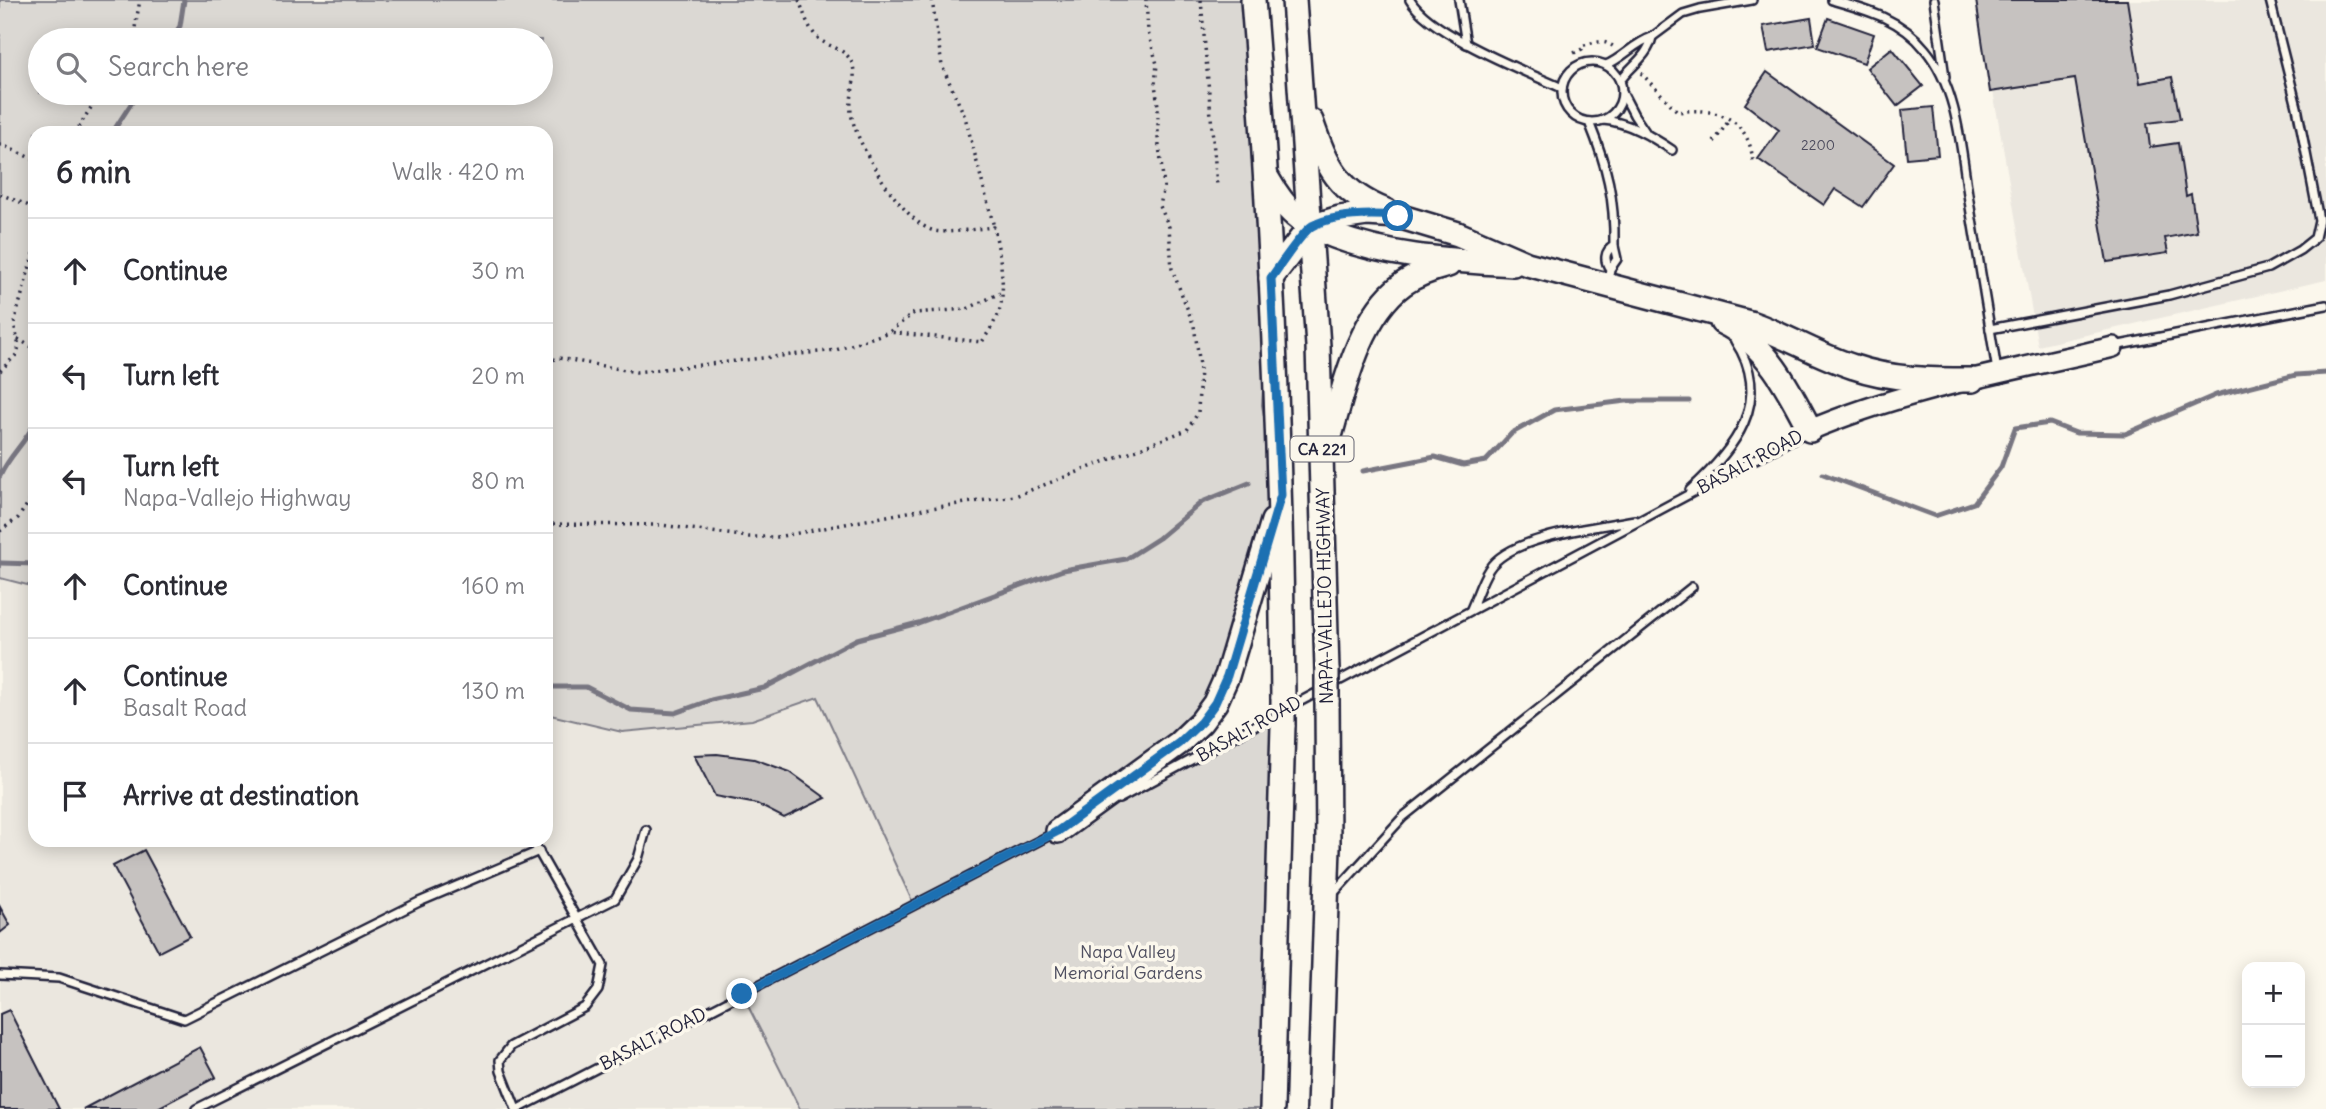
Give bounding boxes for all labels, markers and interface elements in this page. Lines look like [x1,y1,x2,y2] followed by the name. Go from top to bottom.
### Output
[28,28,553,105] search box
[52,48,90,86] icon: search
[108,50,249,83] text: Search here
[1801,136,1835,154] house number: 2200
[56,153,131,191] text: 6 min
[392,157,525,186] text: Walk · 420 m
[1382,200,1413,231] route start
[56,252,94,290] icon: ahead
[123,254,228,287] text: Continue
[471,256,525,285] text: 30 m
[56,357,94,395] icon: left
[123,359,219,392] text: Turn left
[472,361,525,390] text: 20 m
[1693,424,1806,499] street label: BASALT ROAD
[1290,436,1354,462] road number: CA 221
[123,450,219,483] text: Turn left
[56,462,94,500] icon: left
[471,466,525,495] text: 80 m
[123,483,351,512] text: Napa-Vallejo Highway
[1311,488,1338,704] street label: NAPA-VALLEJO HIGHWAY
[56,567,94,605] icon: ahead
[123,569,228,602] text: Continue
[462,571,525,600] text: 160 m
[123,660,228,693] text: Continue
[56,672,94,710] icon: ahead
[462,676,525,705] text: 130 m
[1192,690,1305,767] street label: BASALT ROAD
[123,693,247,722] text: Basalt Road
[56,777,94,815] icon: arrive
[123,779,359,812] text: Arrive at destination
[1053,940,1203,984] park label: Napa Valley Memorial Gardens
[2242,962,2305,1088] map controls
[2242,962,2305,1025] button: +
[726,978,757,1009] route end
[596,1002,710,1075] street label: BASALT ROAD
[2242,1025,2305,1088] button: −

